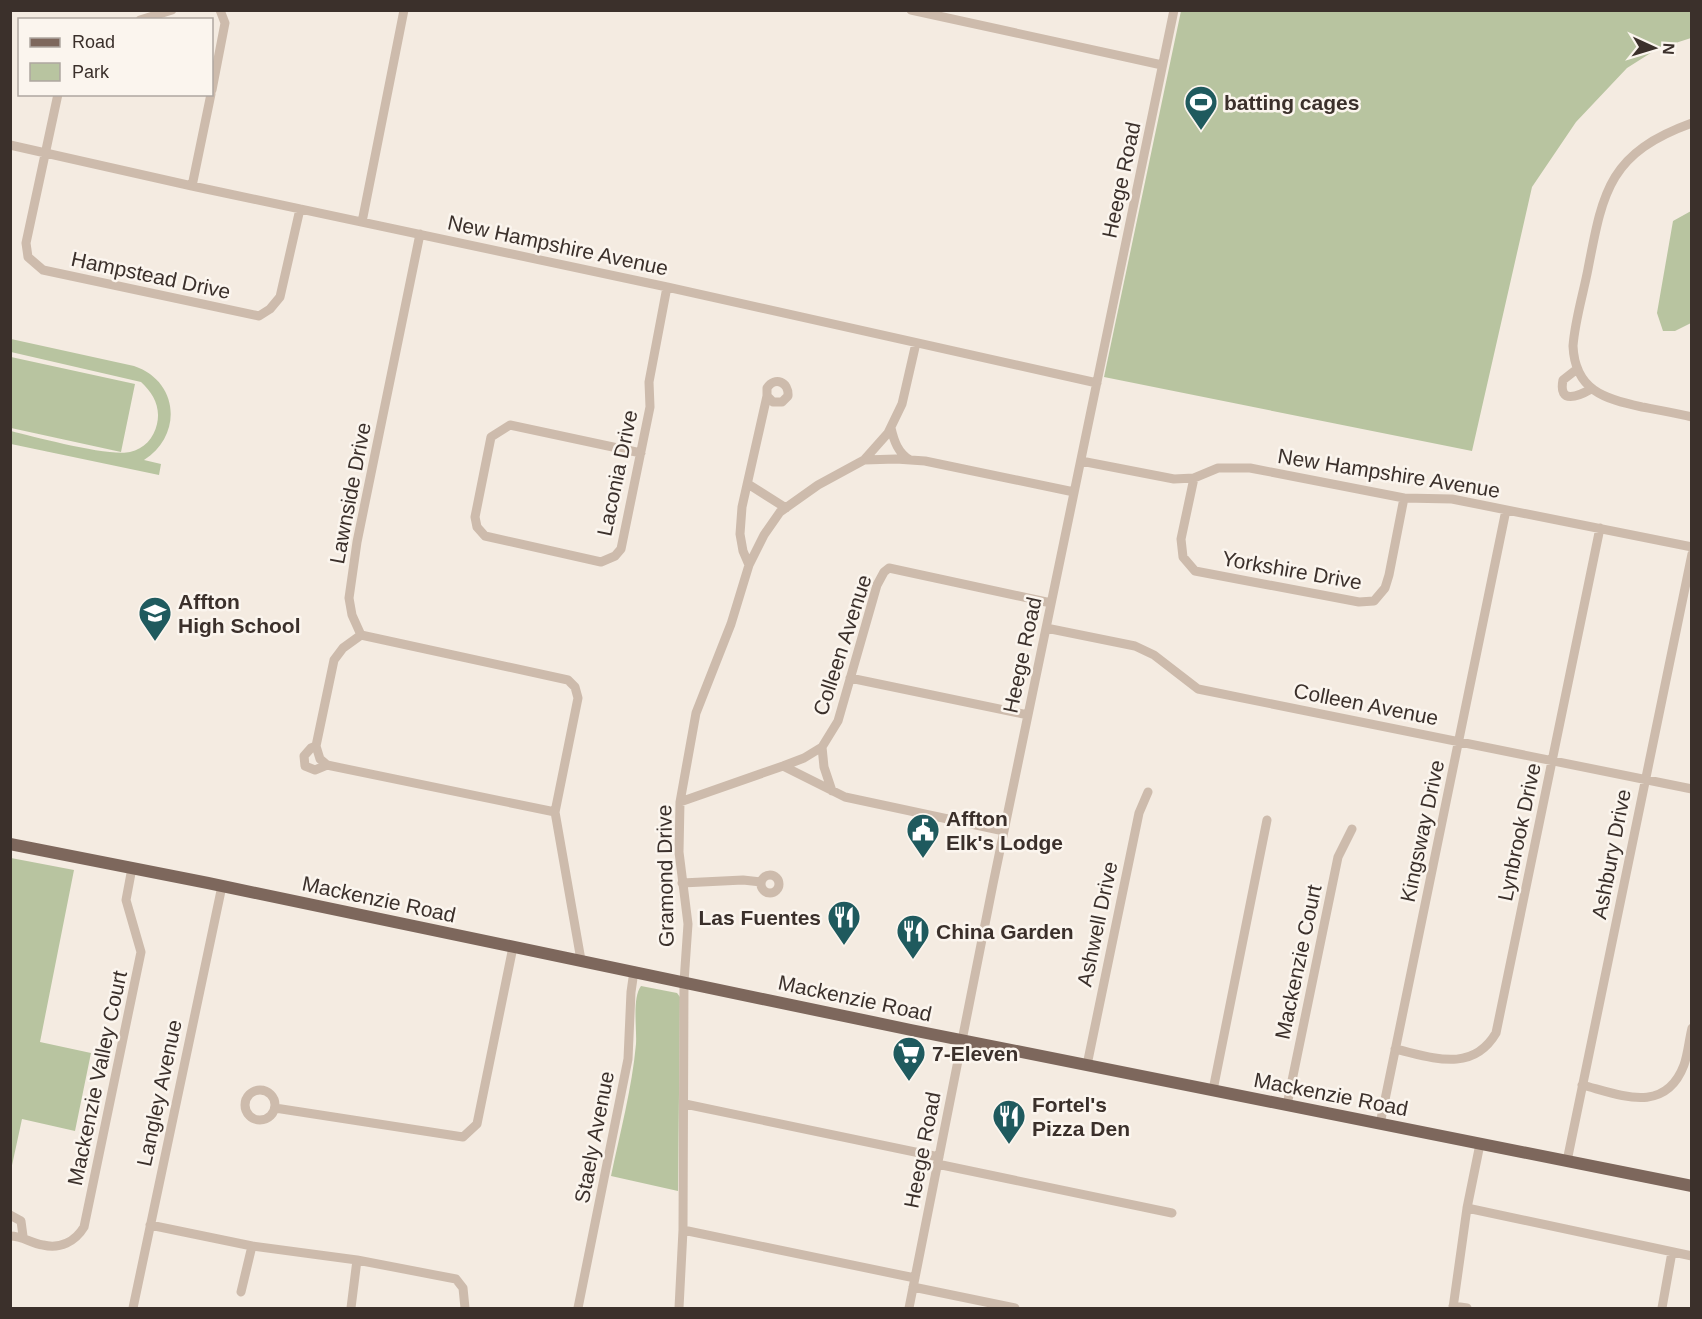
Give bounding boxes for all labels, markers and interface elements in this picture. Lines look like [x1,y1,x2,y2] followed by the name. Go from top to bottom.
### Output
[18,18,213,96] legend
[1624,18,1684,78] north arrow
[72,32,115,52] text: Road
[1660,43,1677,55] text: N
[72,62,110,82] text: Park
[1183,84,1219,131] sports icon: batting cages
[1224,91,1359,114] place label: batting cages
[1097,120,1145,240] street label: Heege Road
[446,210,670,280] street label: New Hampshire Avenue
[69,247,233,303] street label: Hampstead Drive
[592,408,642,538] street label: Laconia Drive
[325,420,375,566] street label: Lawnside Drive
[1276,444,1502,502] street label: New Hampshire Avenue
[1220,546,1364,594] street label: Yorkshire Drive
[808,572,876,718] street label: Colleen Avenue
[178,590,301,637] place label: Affton High School
[137,595,173,642] school or university icon: Affton High School
[998,595,1046,715] street label: Heege Road
[1292,679,1440,729] street label: Colleen Avenue
[1396,758,1448,904] street label: Kingsway Drive
[1493,761,1545,903] street label: Lynbrook Drive
[1587,787,1635,921] street label: Ashbury Drive
[652,805,678,947] street label: Gramond Drive
[946,807,1063,854] place label: Affton Elk's Lodge
[905,812,941,859] public building icon: Affton Elk's Lodge
[1073,859,1121,989] street label: Ashwell Drive
[300,871,458,927] street label: Mackenzie Road
[1270,882,1326,1041] street label: Mackenzie Court
[826,899,862,946] restaurant icon: Las Fuentes
[698,906,821,929] place label: Las Fuentes
[895,913,931,960] restaurant icon: China Garden
[936,920,1074,943] place label: China Garden
[63,968,131,1188] street label: Mackenzie Valley Court
[776,970,934,1026] street label: Mackenzie Road
[132,1018,186,1168] street label: Langley Avenue
[891,1035,927,1082] supermarket icon: 7-Eleven
[932,1042,1018,1065] place label: 7-Eleven
[1252,1068,1410,1120] street label: Mackenzie Road
[570,1069,618,1205] street label: Staely Avenue
[899,1090,945,1210] street label: Heege Road
[1032,1093,1130,1140] place label: Fortel's Pizza Den
[991,1098,1027,1145] restaurant icon: Fortel's Pizza Den

